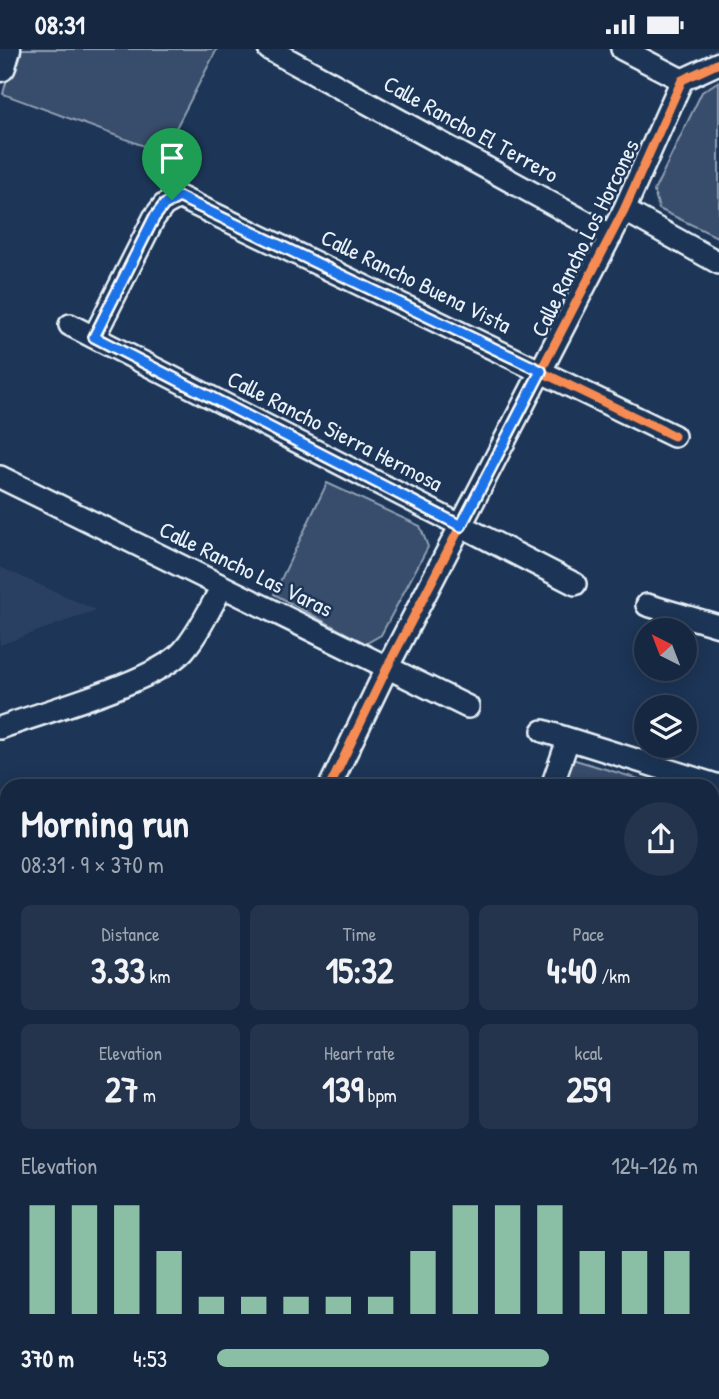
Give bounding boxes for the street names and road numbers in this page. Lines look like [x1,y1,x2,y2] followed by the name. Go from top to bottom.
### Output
[378,68,564,190] street label: Calle Rancho El Terrero
[523,134,646,342] street label: Calle Rancho Los Horcones
[316,221,516,340] street label: Calle Rancho Buena Vista
[222,363,448,498] street label: Calle Rancho Sierra Hermosa
[154,513,338,624] street label: Calle Rancho Las Varas

